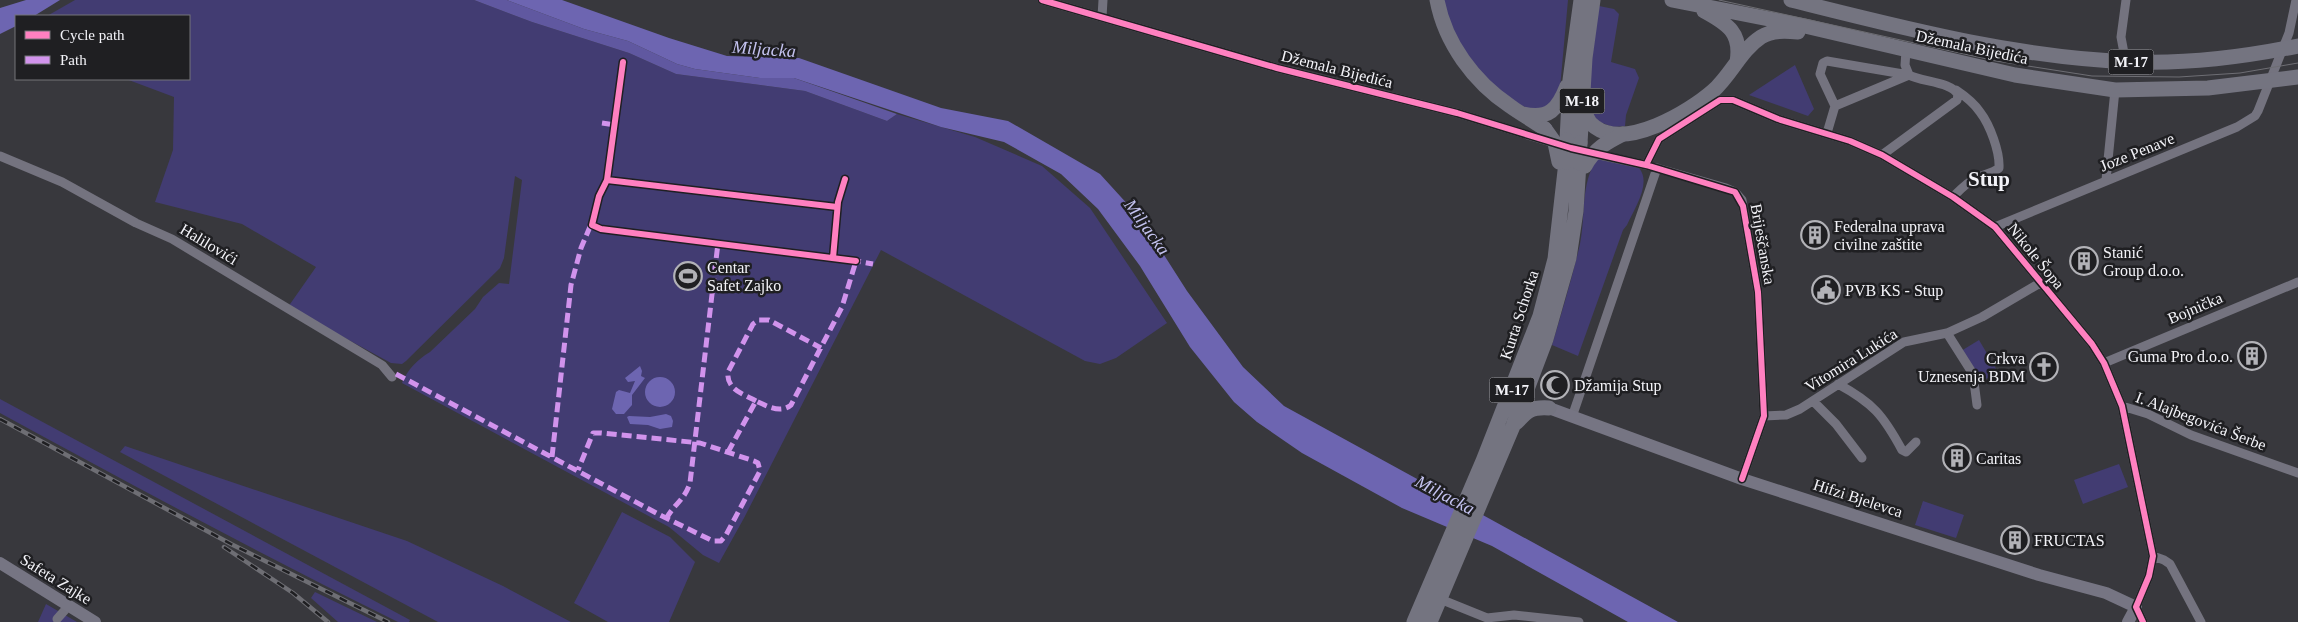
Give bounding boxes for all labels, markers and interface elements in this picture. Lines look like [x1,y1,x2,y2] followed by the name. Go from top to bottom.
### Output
[15,15,190,80] legend
[60,27,125,43] text: Cycle path
[1914,27,2030,68] street label: Džemala Bijedića
[730,37,797,61] water label: Miljacka
[1279,47,1394,92] street label: Džemala Bijedića
[2108,50,2154,74] road number: M-17
[60,52,87,68] text: Path
[1560,88,1604,114] road number: M-18
[2097,129,2177,175] street label: Joze Penave
[1968,167,2010,191] district label: Stup
[1120,194,1174,259] water label: Miljacka
[1747,202,1778,286] street label: Briješčanska
[1834,218,1945,253] place label: Federalna uprava civilne zaštite
[2004,219,2068,293] street label: Nikole Šopa
[177,220,241,268] street label: Halilovići
[1800,220,1830,250] building icon: Federalna uprava civilne zaštite
[2103,244,2184,280] place label: Stanić Group d.o.o.
[2069,246,2099,276] building icon: Stanić Group d.o.o.
[707,259,781,295] place label: Centar Safet Zajko
[673,261,703,291] sports icon: Centar Safet Zajko
[1497,268,1541,362] street label: Kurta Schorka
[1811,275,1841,305] public building icon: PVB KS - Stup
[1845,282,1943,300] place label: PVB KS - Stup
[2165,289,2225,328] street label: Bojnička
[1802,325,1900,395] street label: Vitomira Lukića
[2237,341,2267,371] building icon: Guma Pro d.o.o.
[2128,348,2233,365] place label: Guma Pro d.o.o.
[1918,350,2025,386] place label: Crkva Uznesenja BDM
[2029,352,2059,382] church icon: Crkva Uznesenja BDM
[1540,370,1570,400] mosque icon: Džamija Stup
[1574,377,1662,395] place label: Džamija Stup
[1490,378,1534,402] road number: M-17
[2133,387,2269,455] street label: I. Alajbegovića Šerbe
[1942,443,1972,473] building icon: Caritas
[1976,450,2021,467] place label: Caritas
[1411,471,1478,519] water label: Miljacka
[1811,476,1905,521] street label: Hifzi Bjelevca
[2000,525,2030,555] building icon: FRUCTAS
[2034,532,2105,549] place label: FRUCTAS
[17,550,95,608] street label: Safeta Zajke

